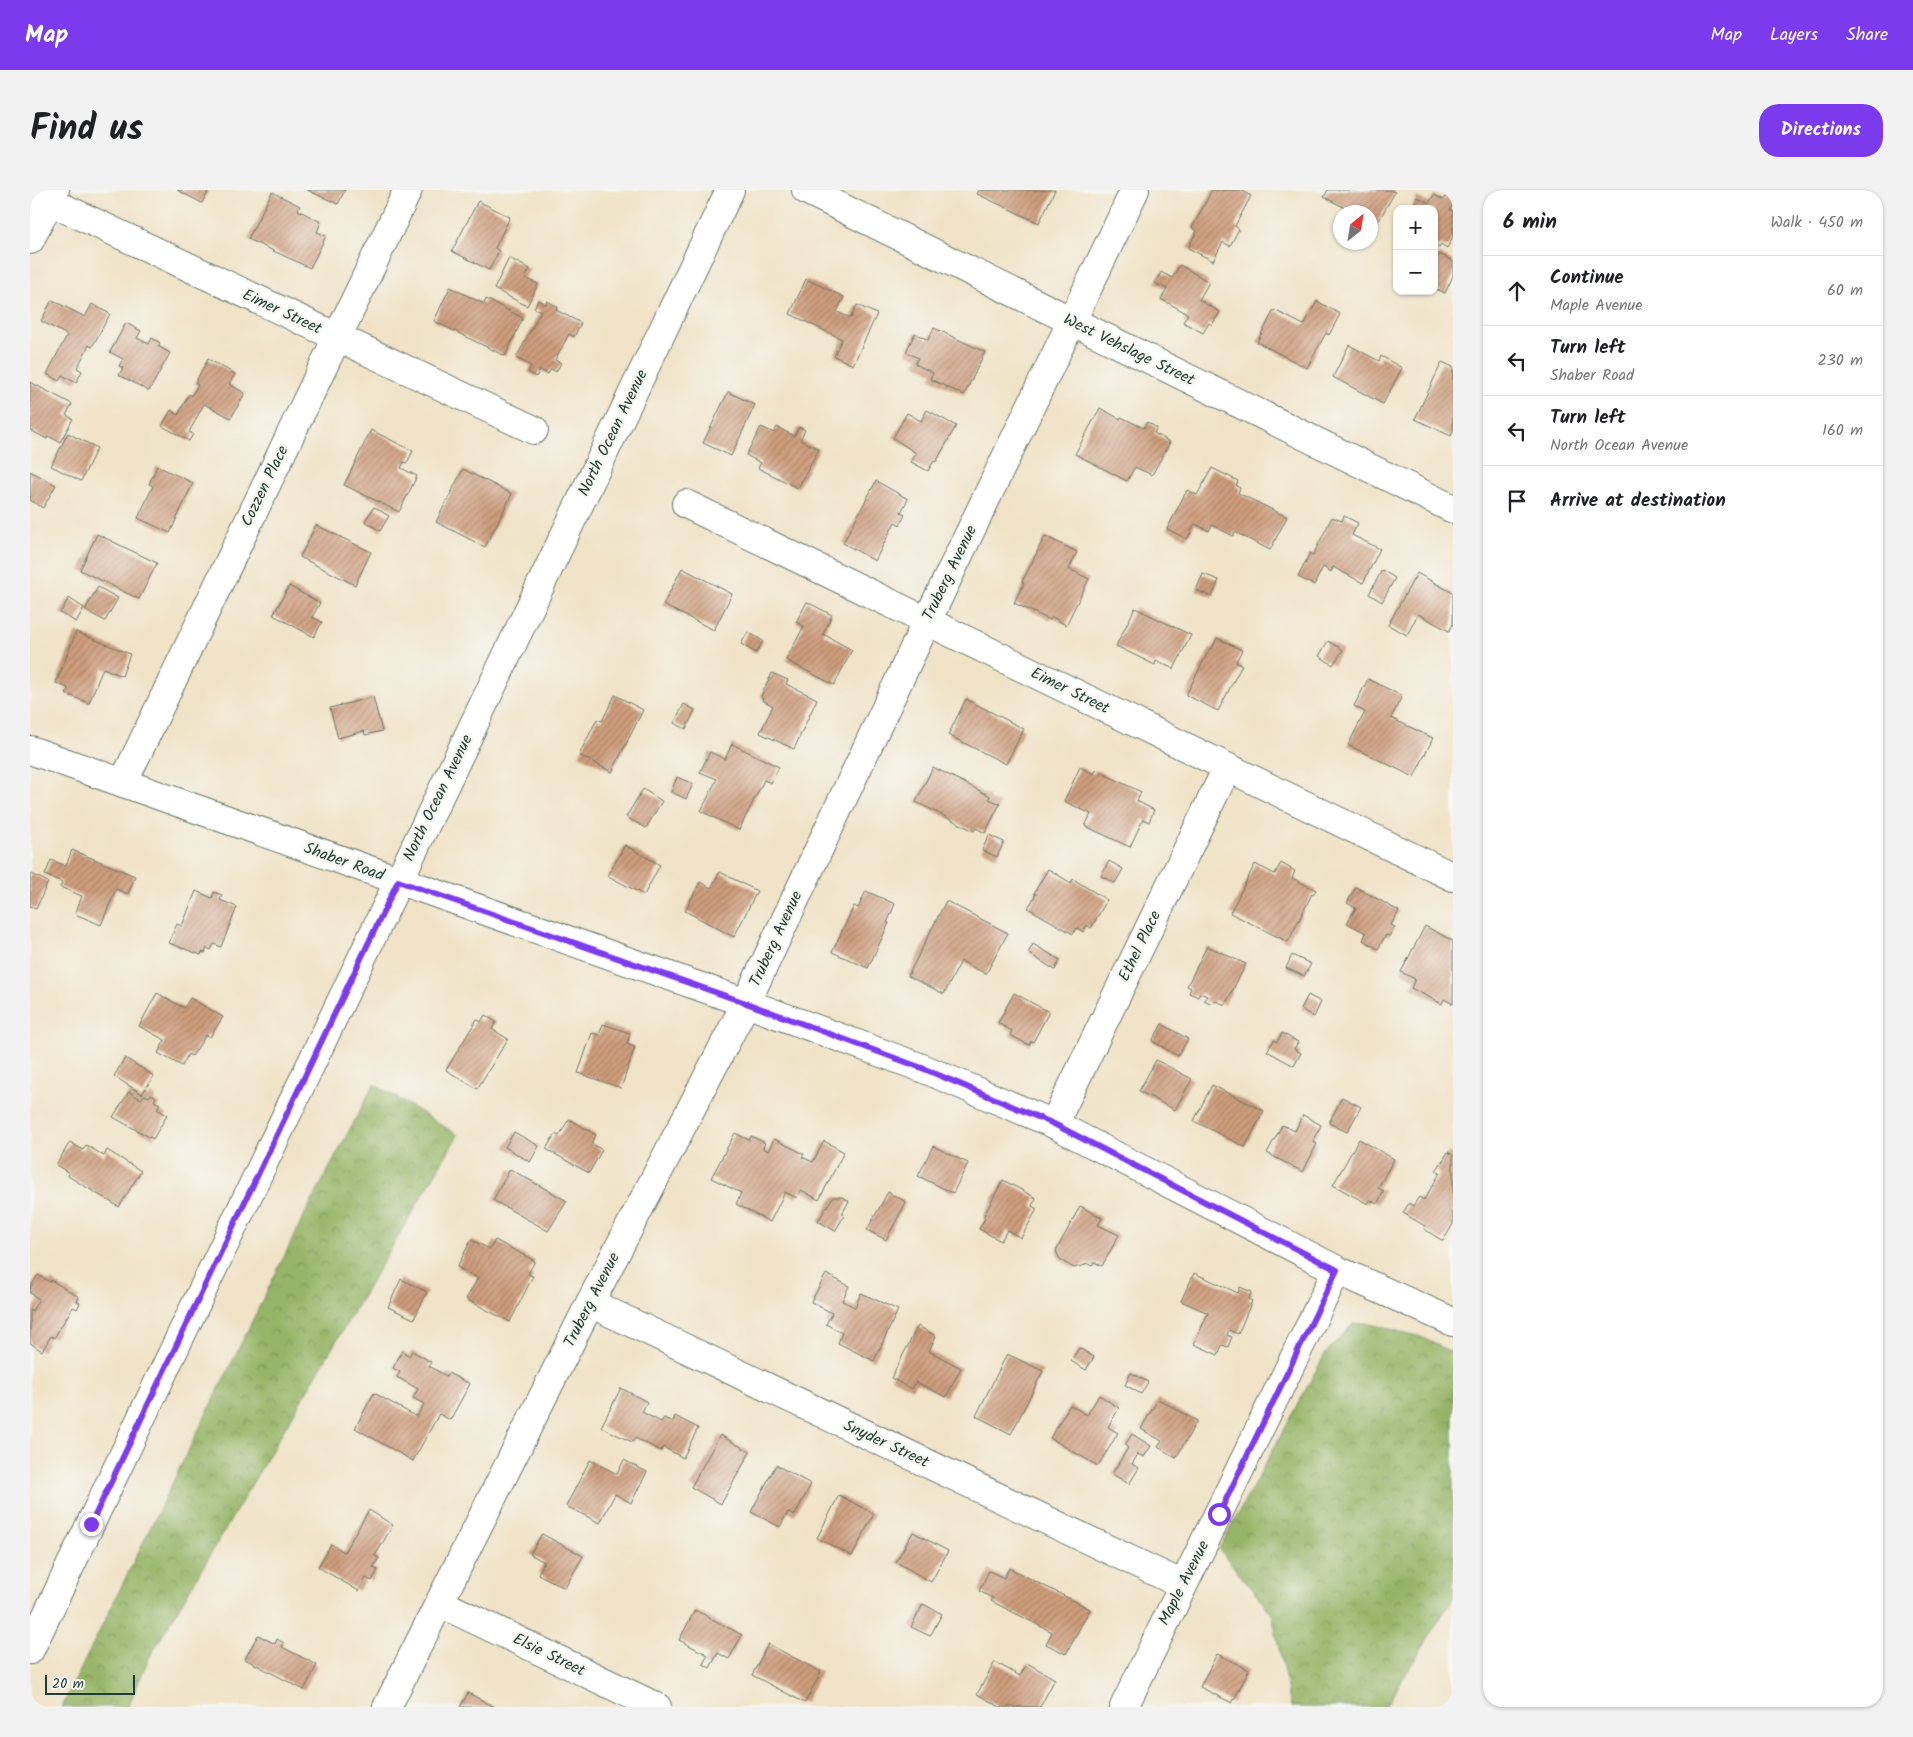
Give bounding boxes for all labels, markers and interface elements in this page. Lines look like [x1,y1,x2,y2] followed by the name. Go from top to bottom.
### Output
[25,16,68,55] text: Map
[1711,21,1742,50] text: Map
[1770,21,1818,50] text: Layers
[1846,21,1888,50] text: Share
[30,102,143,158] text: Find us
[1759,104,1883,157] button: Directions
[1333,205,1378,250] north arrow
[1393,205,1438,295] map controls
[1393,205,1438,250] button: +
[1503,206,1557,239] text: 6 min
[1770,210,1863,235] text: Walk · 450 m
[1393,250,1438,295] button: −
[1550,263,1623,293] text: Continue
[1503,277,1531,305] icon: ahead
[1827,278,1863,303] text: 60 m
[238,283,327,342] street label: Eimer Street
[1550,293,1642,318] text: Maple Avenue
[1059,307,1200,393] street label: West Vehslage Street
[1550,333,1625,363] text: Turn left
[1503,347,1531,375] icon: left
[1817,348,1863,373] text: 230 m
[1550,363,1634,388] text: Shaber Road
[571,365,655,501] street label: North Ocean Avenue
[1550,403,1625,433] text: Turn left
[1503,417,1531,445] icon: left
[1822,418,1863,443] text: 160 m
[1550,433,1688,458] text: North Ocean Avenue
[235,441,295,531] street label: Cozzen Place
[1550,486,1726,516] text: Arrive at destination
[1503,487,1531,515] icon: arrive
[916,521,984,625] street label: Truberg Avenue
[1026,661,1115,721] street label: Eimer Street
[396,730,480,866] street label: North Ocean Avenue
[300,836,389,888] street label: Shaber Road
[743,887,809,991] street label: Truberg Avenue
[1112,906,1168,986] street label: Ethel Place
[557,1248,627,1352] street label: Truberg Avenue
[839,1413,934,1475] street label: Snyder Street
[1208,1503,1231,1526] route start
[80,1513,103,1536] route end
[1152,1536,1216,1630] street label: Maple Avenue
[508,1627,590,1684] street label: Elsie Street
[45,1672,135,1695] scale bar
[52,1673,84,1695] text: 20 m

